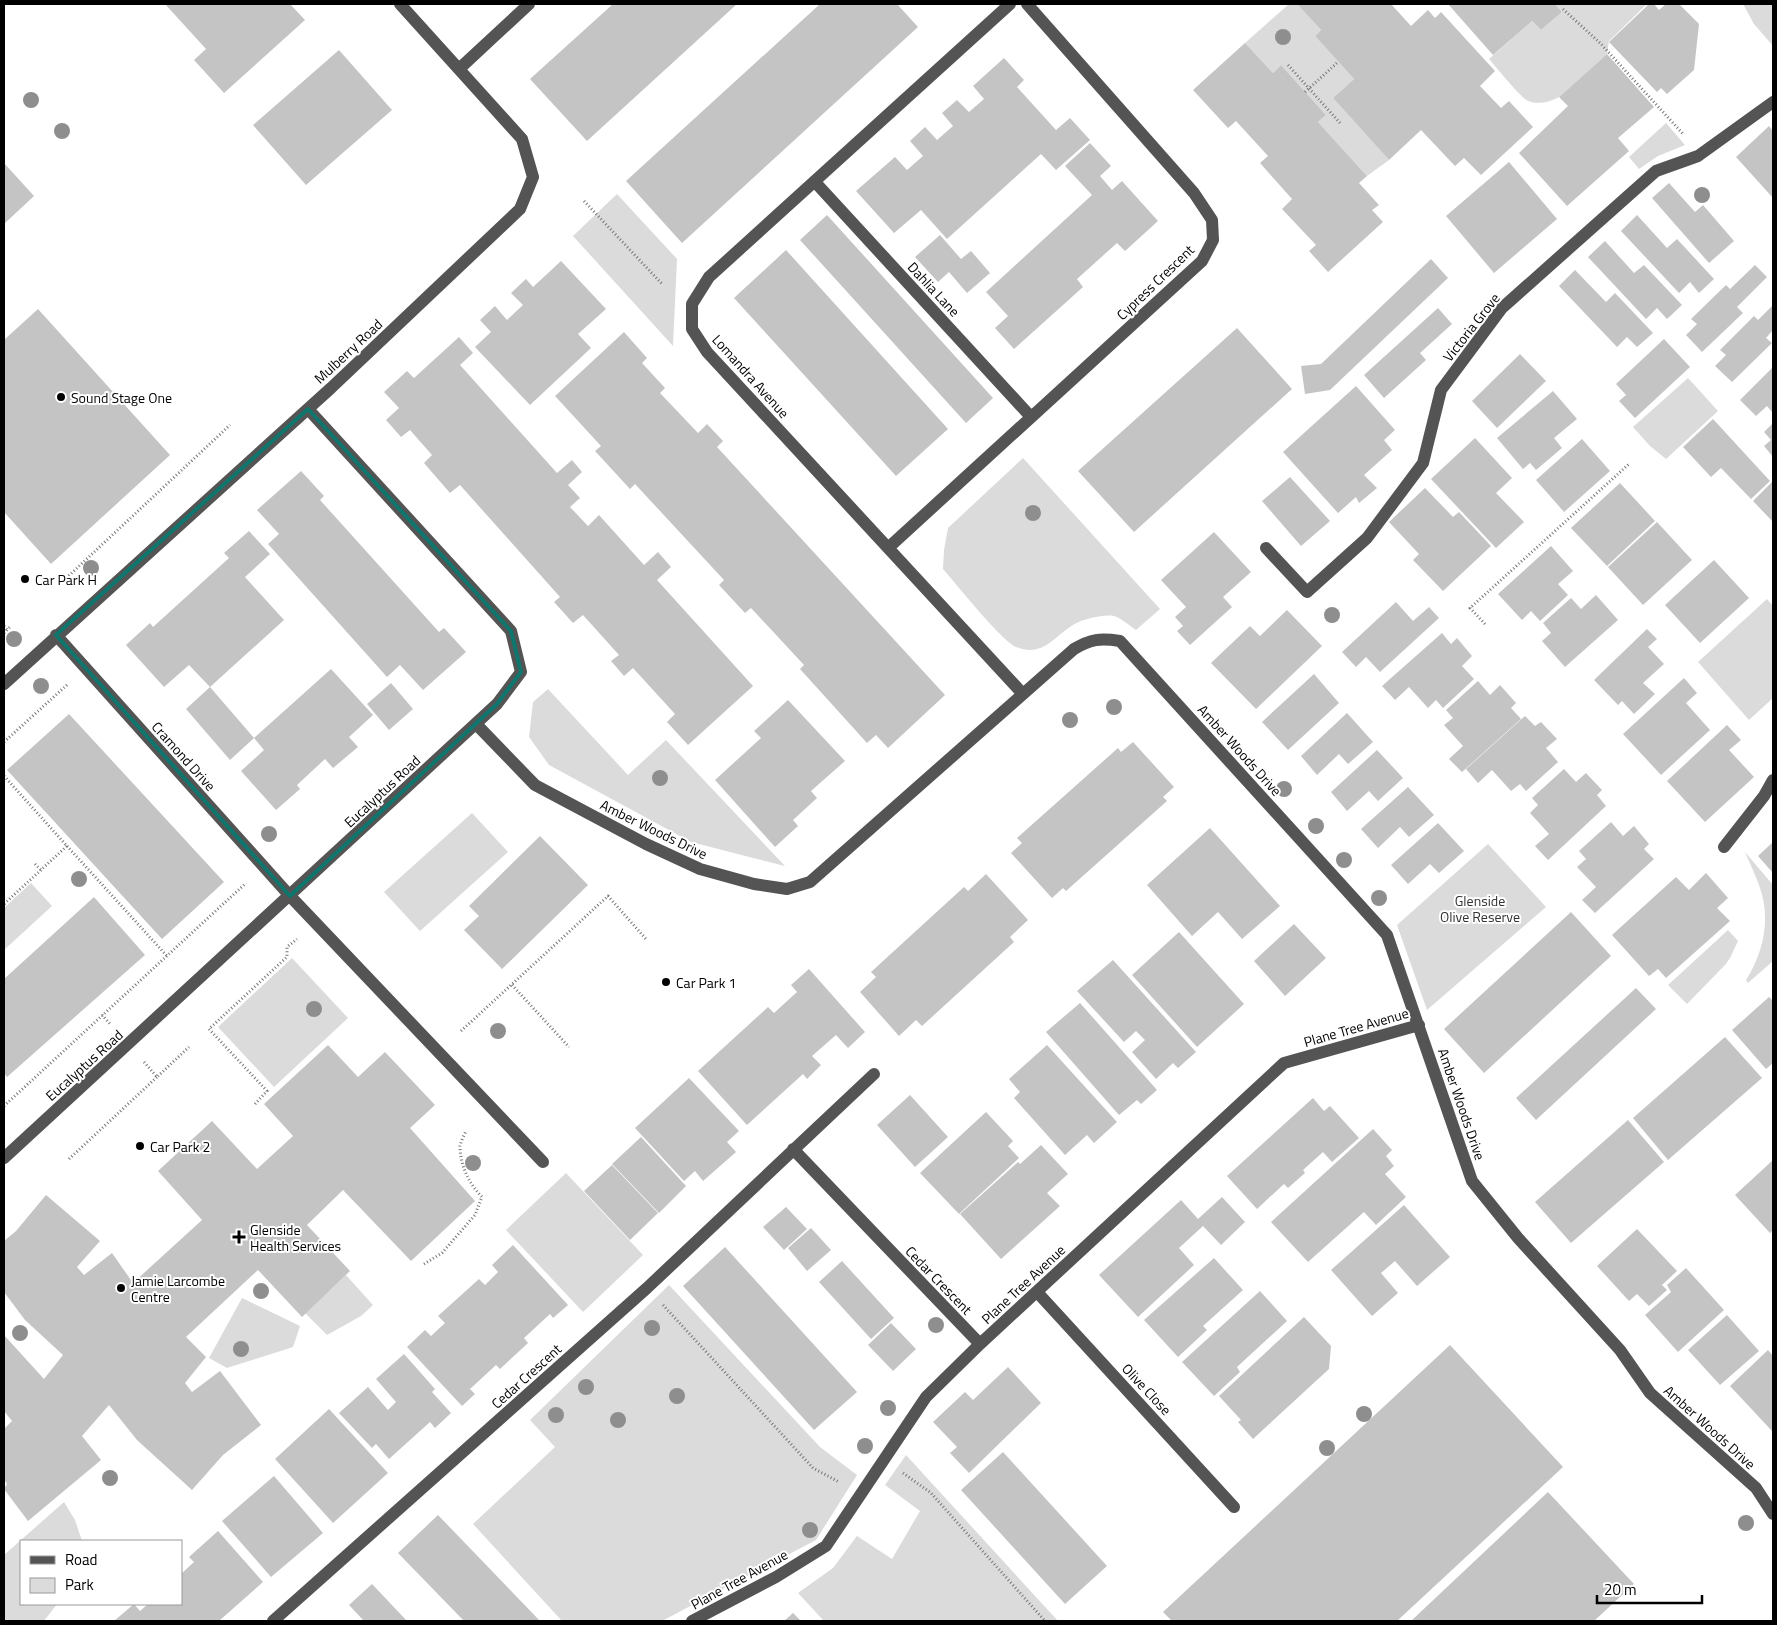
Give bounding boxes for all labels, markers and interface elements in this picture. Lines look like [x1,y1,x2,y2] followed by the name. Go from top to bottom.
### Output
[1111,239,1199,325] street label: Cypress Crescent
[903,257,965,321] street label: Dahlia Lane
[1438,288,1504,366] street label: Victoria Grove
[309,314,387,388] street label: Mulberry Road
[708,329,794,423] street label: Lomandra Avenue
[71,387,172,408] place label: Sound Stage One
[55,391,67,403] marker: Sound Stage One
[35,569,97,590] place label: Car Park H
[19,573,31,585] marker: Car Park H
[1193,700,1287,800] street label: Amber Woods Drive
[147,717,221,795] street label: Cramond Drive
[339,750,425,832] street label: Eucalyptus Road
[597,794,711,864] street label: Amber Woods Drive
[1440,890,1520,927] park label: Glenside Olive Reserve
[676,972,736,993] place label: Car Park 1
[660,976,672,988] marker: Car Park 1
[1301,1002,1411,1052] street label: Plane Tree Avenue
[41,1024,127,1106] street label: Eucalyptus Road
[1433,1045,1491,1163] street label: Amber Woods Drive
[150,1136,210,1157] place label: Car Park 2
[134,1140,146,1152] marker: Car Park 2
[250,1219,341,1256] place label: Glenside Health Services
[232,1230,246,1244] marker: Glenside Health Services
[976,1239,1070,1329] street label: Plane Tree Avenue
[901,1241,977,1319] street label: Cedar Crescent
[131,1270,225,1307] place label: Jamie Larcombe Centre
[115,1282,127,1294] marker: Jamie Larcombe Centre
[486,1339,566,1413] street label: Cedar Crescent
[1117,1358,1177,1420] street label: Olive Close
[1660,1380,1760,1474] street label: Amber Woods Drive
[20,1540,182,1605] legend
[687,1544,791,1614] street label: Plane Tree Avenue
[65,1548,97,1571] text: Road
[1597,1572,1702,1604] scale bar
[65,1573,94,1596] text: Park
[1604,1578,1637,1601] text: 20 m

